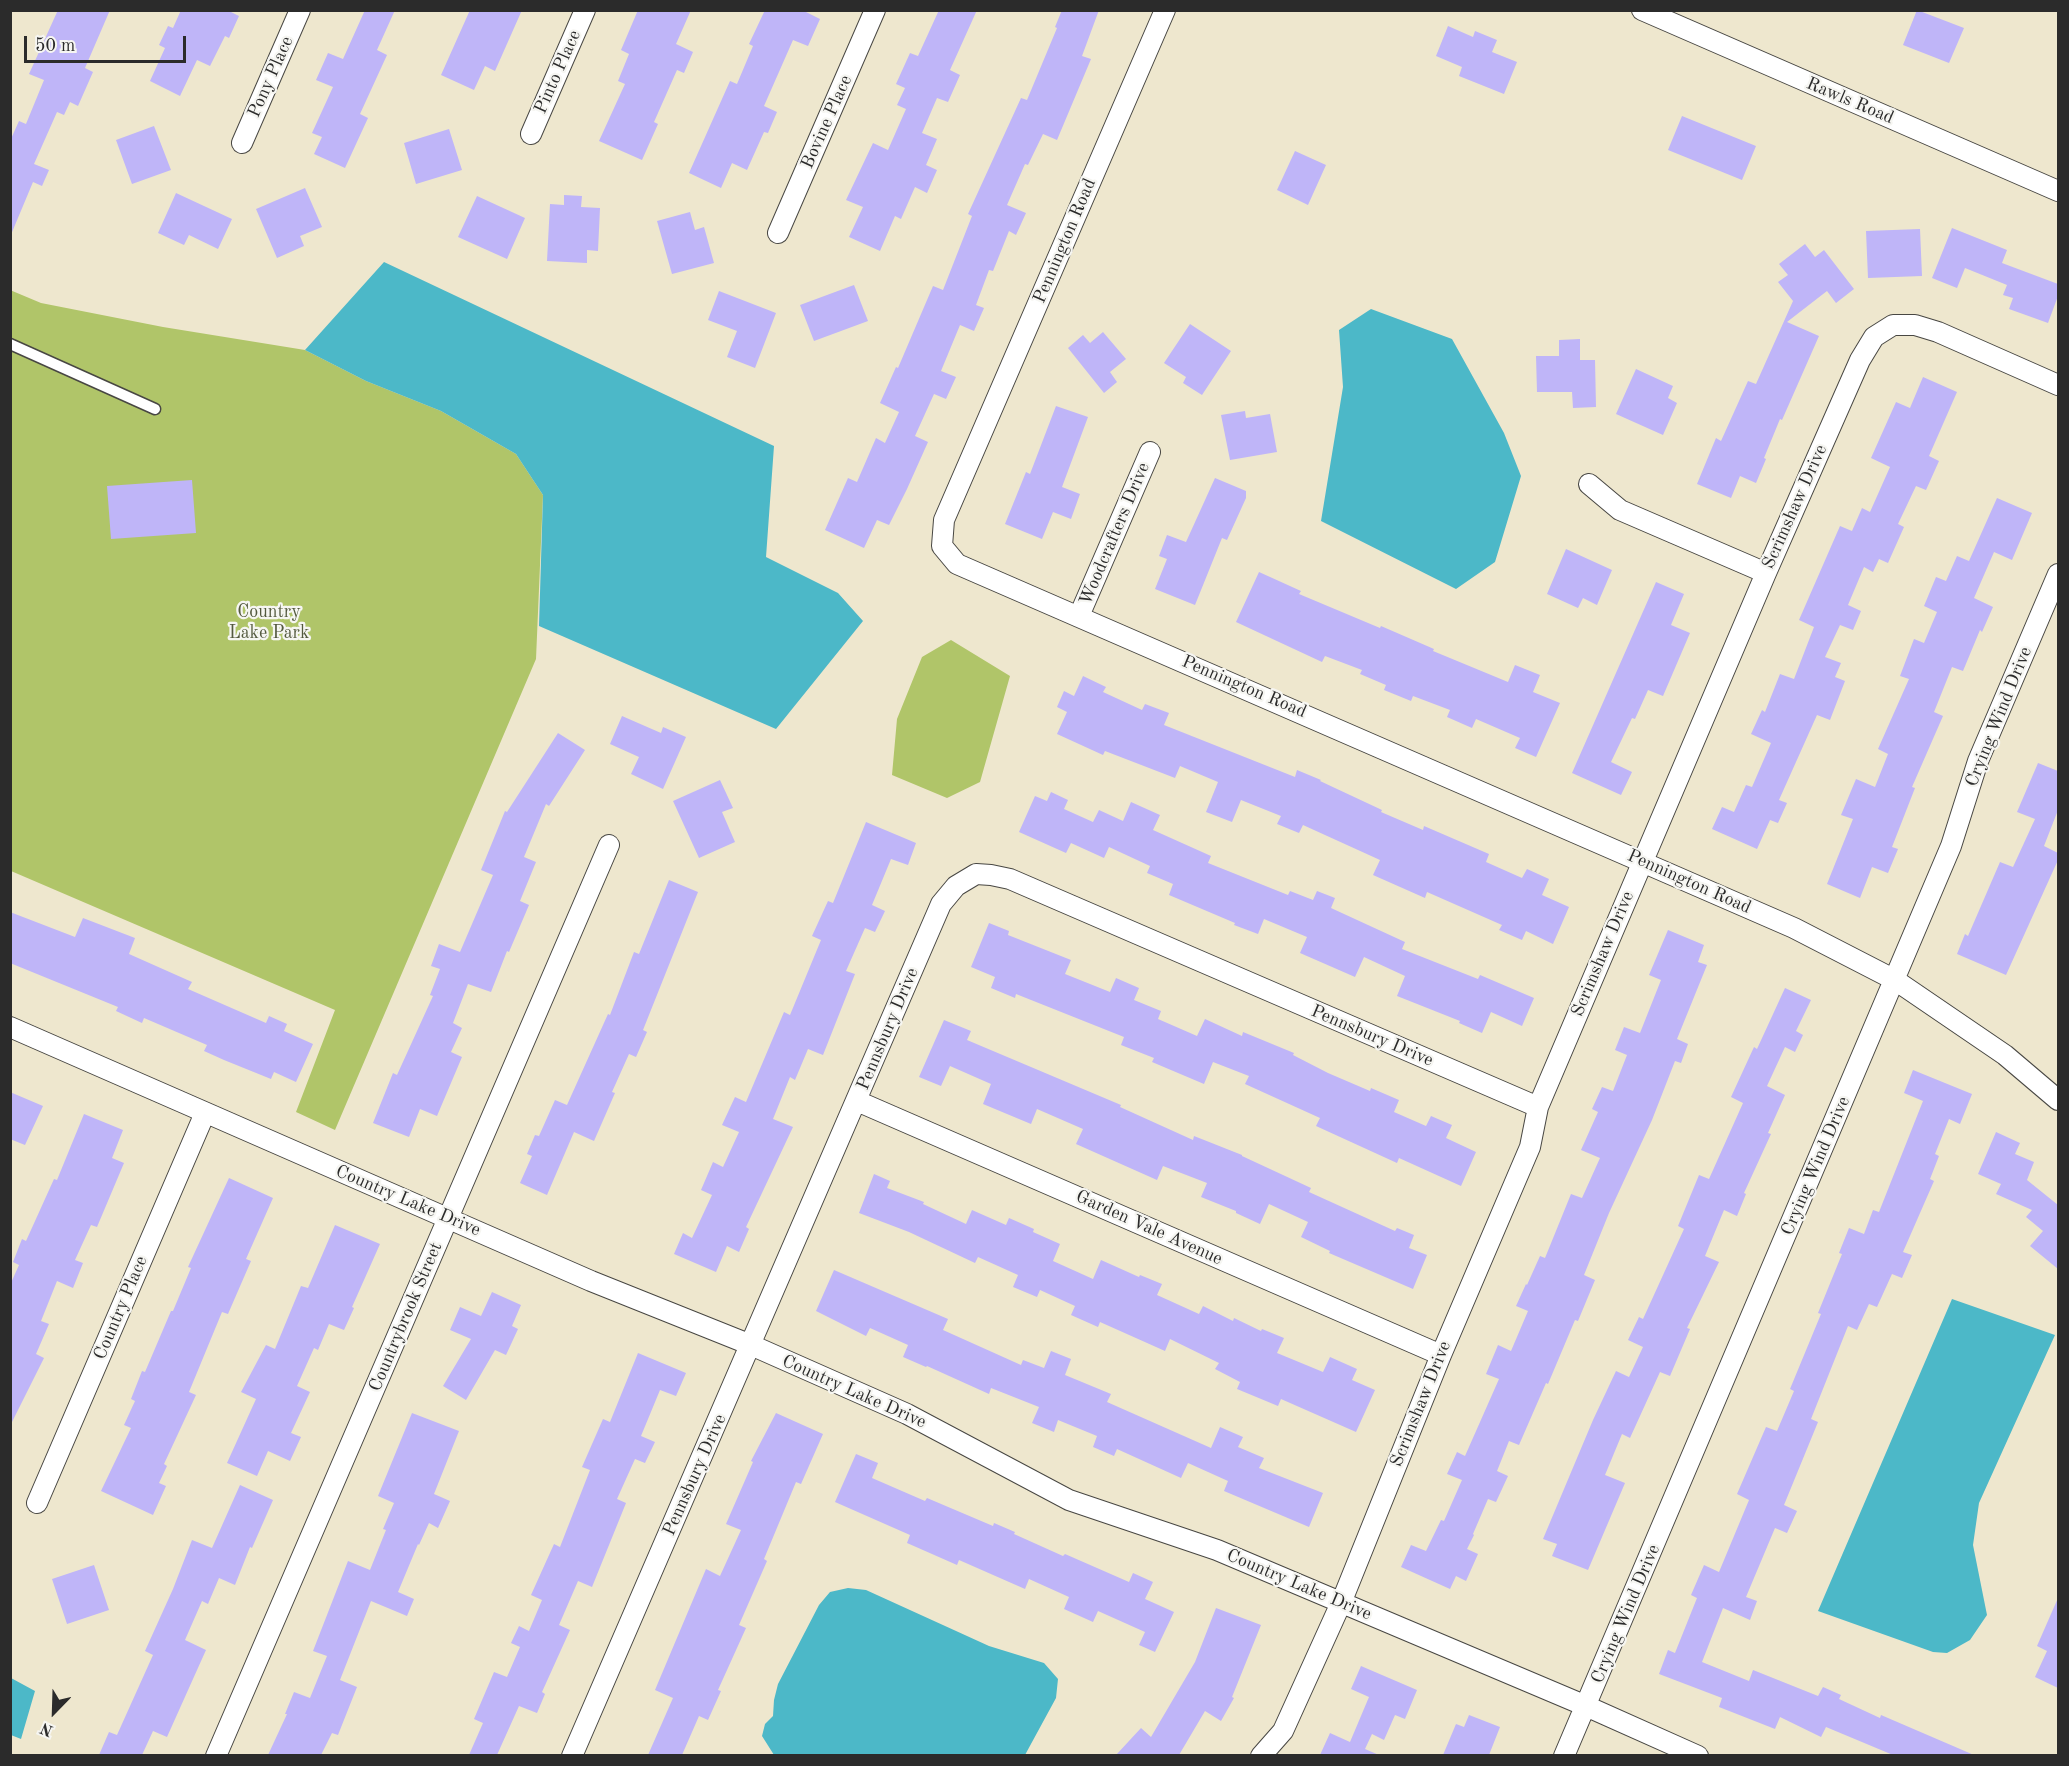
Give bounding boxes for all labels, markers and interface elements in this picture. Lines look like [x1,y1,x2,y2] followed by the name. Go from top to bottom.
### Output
[27,24,189,62] scale bar
[530,27,586,117] street label: Pinto Place
[244,33,298,121] street label: Pony Place
[35,37,75,55] text: 50 m
[797,72,857,172] street label: Bovine Place
[1803,73,1897,129] street label: Rawls Road
[1029,175,1101,307] street label: Pennington Road
[1758,441,1832,573] street label: Scrimshaw Drive
[1075,459,1155,609] street label: Woodcrafters Drive
[229,601,309,644] park label: Country Lake Park
[1961,644,2037,790] street label: Crying Wind Drive
[1178,651,1310,723] street label: Pennington Road
[1624,845,1754,919] street label: Pennington Road
[1567,888,1639,1020] street label: Scrimshaw Drive
[852,965,924,1093] street label: Pennsbury Drive
[1308,1000,1436,1072] street label: Pennsbury Drive
[1777,1093,1855,1239] street label: Crying Wind Drive
[332,1161,484,1241] street label: Country Lake Drive
[1072,1186,1226,1270] street label: Garden Vale Avenue
[365,1239,447,1395] street label: Countrybrook Street
[89,1253,153,1363] street label: Country Place
[1386,1338,1456,1470] street label: Scrimshaw Drive
[779,1351,929,1433] street label: Country Lake Drive
[659,1411,731,1539] street label: Pennsbury Drive
[1587,1541,1665,1687] street label: Crying Wind Drive
[1223,1545,1375,1625] street label: Country Lake Drive
[24,1682,84,1742] north arrow
[38,1719,56,1738] text: N

